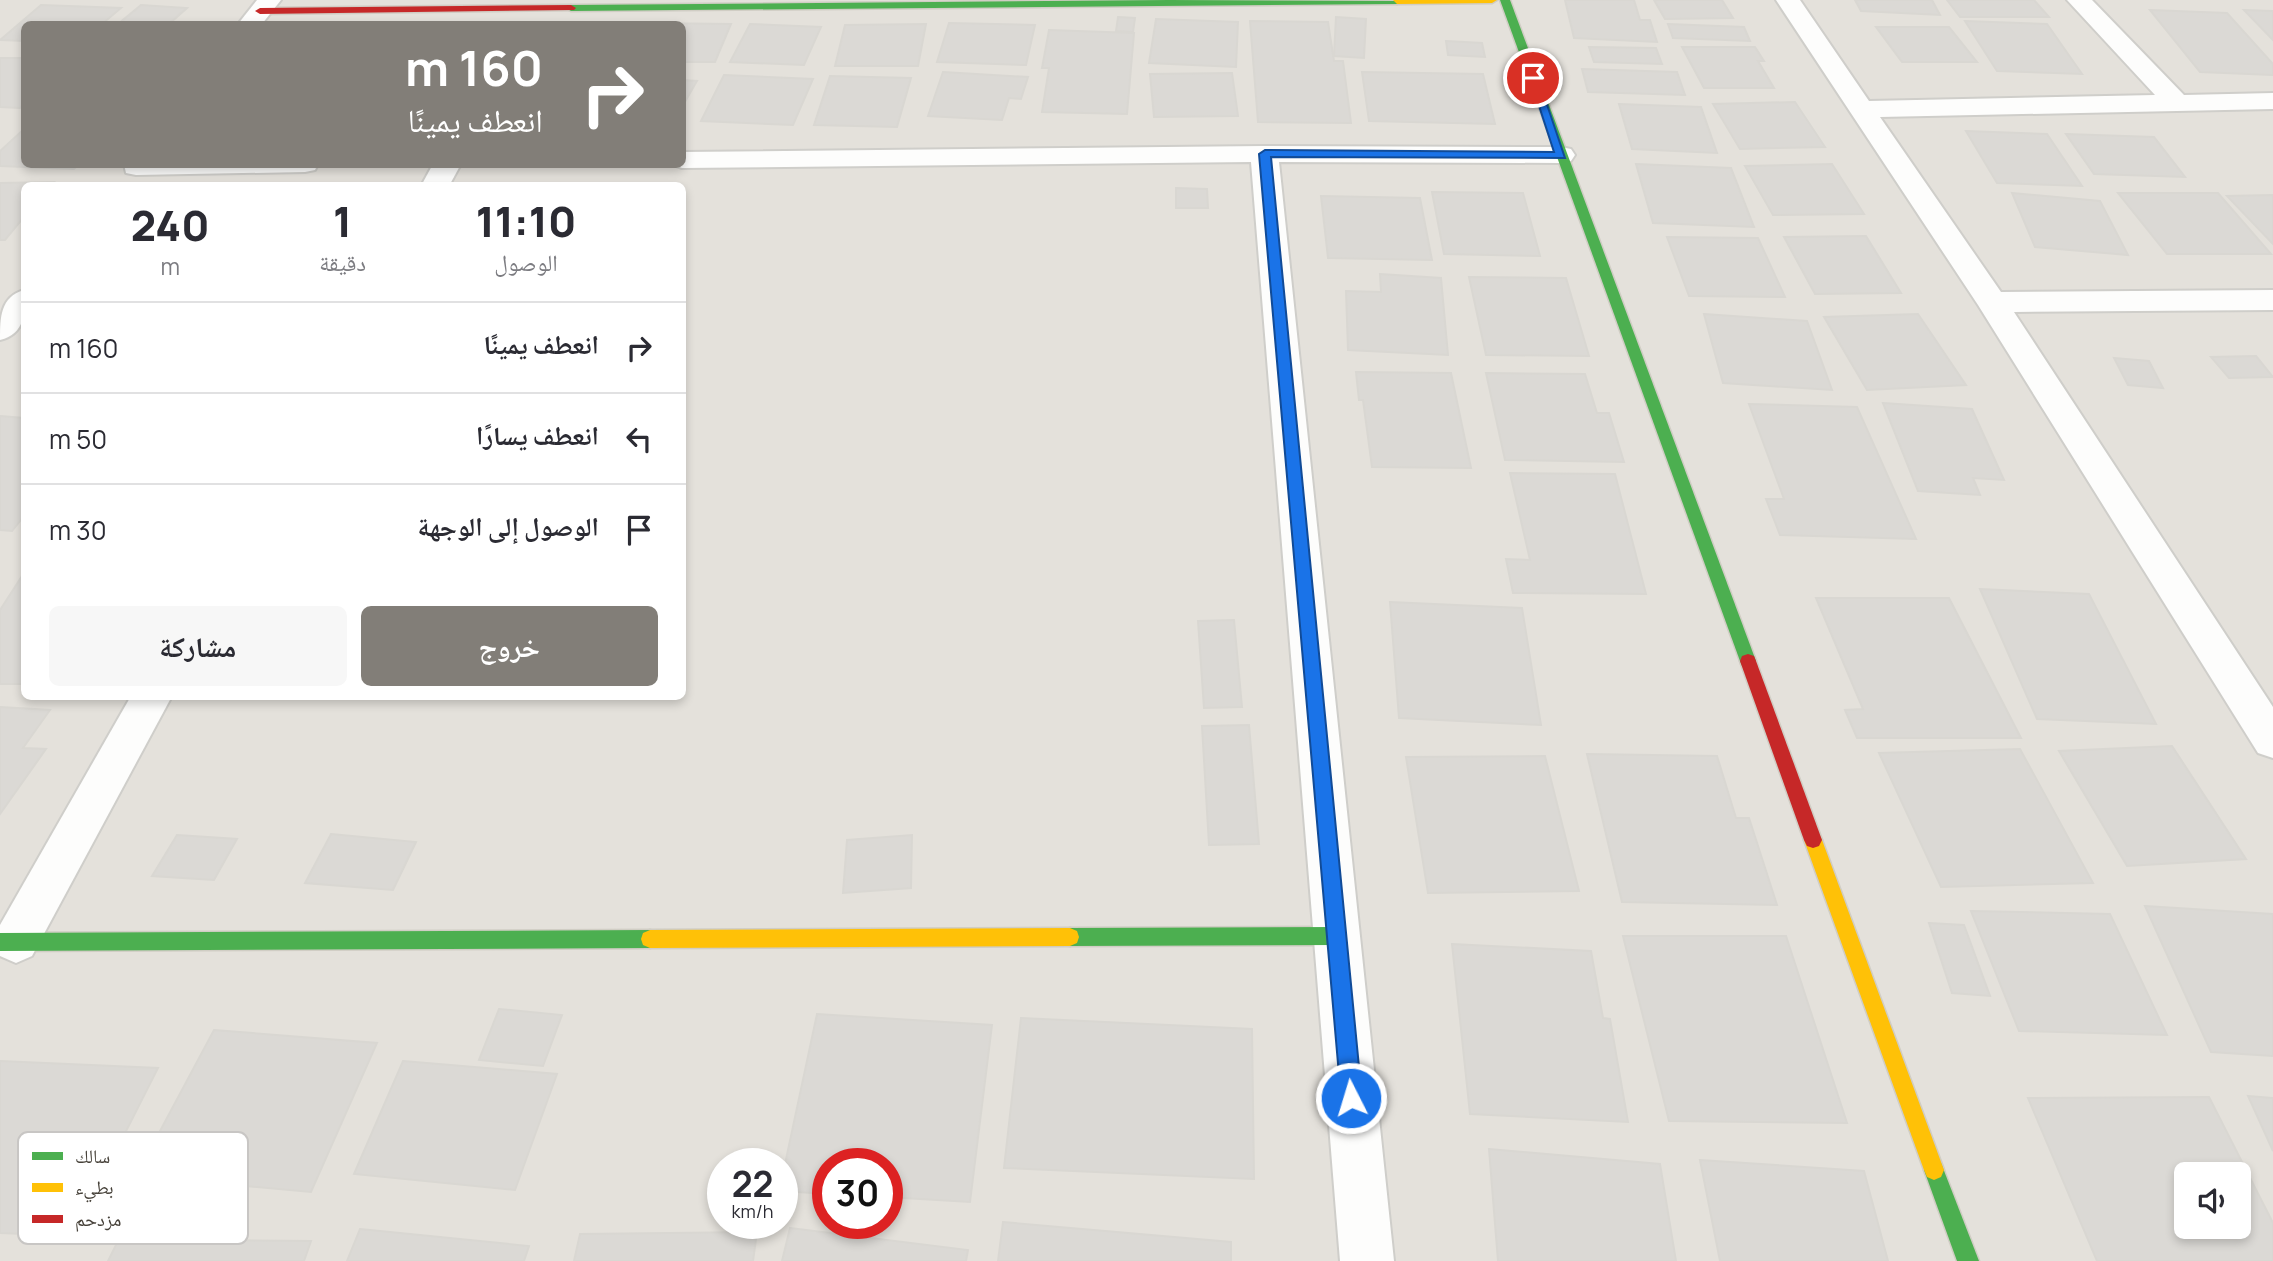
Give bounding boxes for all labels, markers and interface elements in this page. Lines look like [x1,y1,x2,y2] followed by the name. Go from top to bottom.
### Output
[405,34,543,101] text: 160 m
[1503,48,1563,108] pin
[567,49,658,140] icon: right
[1514,59,1552,97] icon: arrive
[408,98,543,142] text: انعطف يمينًا
[333,192,352,250] text: 1
[476,192,576,250] text: 11:10
[131,196,209,254] text: 240
[319,246,366,278] text: دقيقة
[494,246,558,278] text: الوصول
[160,250,180,282] text: m
[484,326,599,362] text: انعطف يمينًا
[620,329,658,367] icon: right
[49,330,118,366] text: 160 m
[476,417,599,453] text: انعطف يسارًا
[620,420,658,458] icon: left
[49,421,107,457] text: 50 m
[418,508,599,544] text: الوصول إلى الوجهة
[620,511,658,549] icon: arrive
[49,512,107,548] text: 30 m
[49,606,347,686] button: مشاركة
[361,606,658,686] button: خروج
[1314,1061,1388,1135] position arrow
[18,1132,248,1244] legend
[75,1143,110,1169] text: سالك
[812,1148,903,1239] speed limit sign: 30
[732,1160,773,1208] text: 22
[2174,1162,2251,1239] map controls
[2174,1162,2251,1239] button: sound
[75,1174,114,1203] text: بطيء
[732,1199,773,1223] text: km/h
[75,1206,121,1232] text: مزدحم

